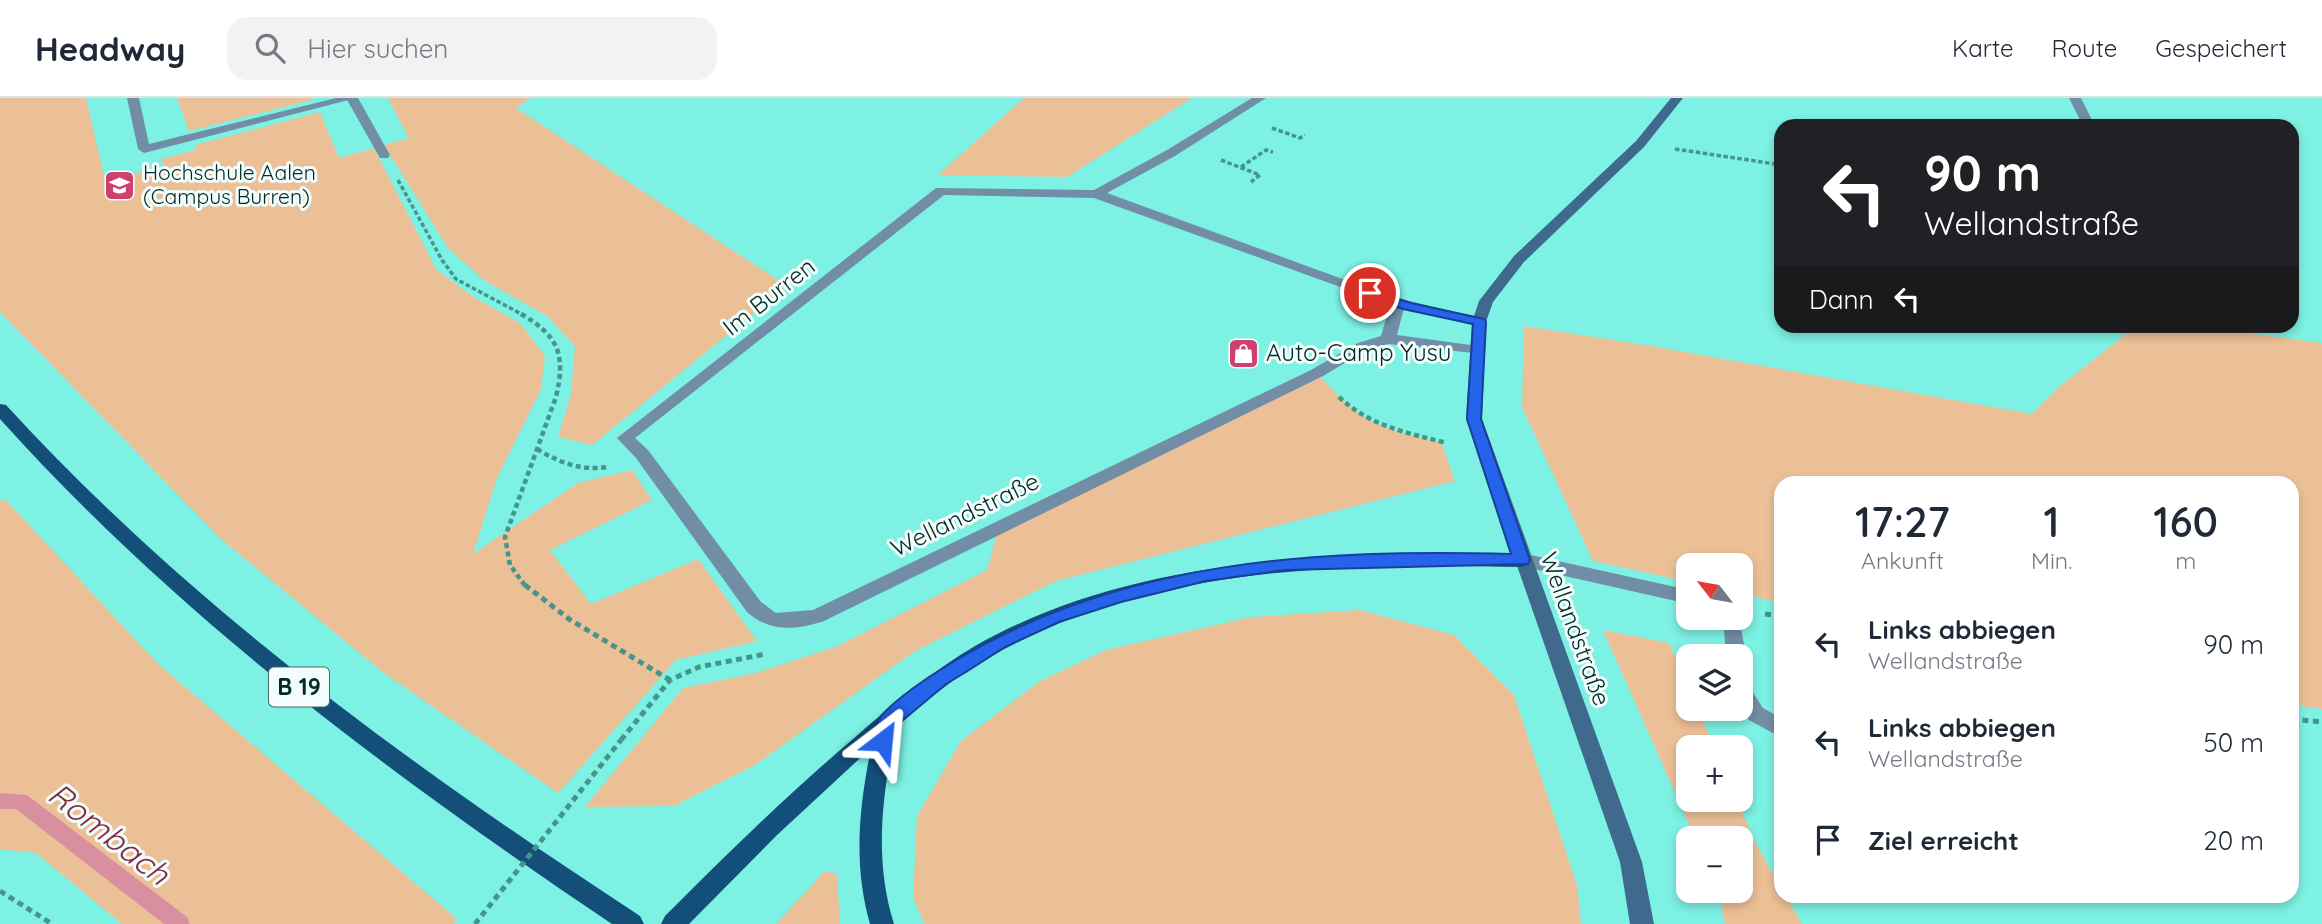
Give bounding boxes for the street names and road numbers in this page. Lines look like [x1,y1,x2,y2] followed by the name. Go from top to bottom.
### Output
[716,251,821,342] street label: Im Burren
[885,465,1044,563] street label: Wellandstraße
[1534,548,1618,710] street label: Wellandstraße
[269,667,329,706] road number: B 19

